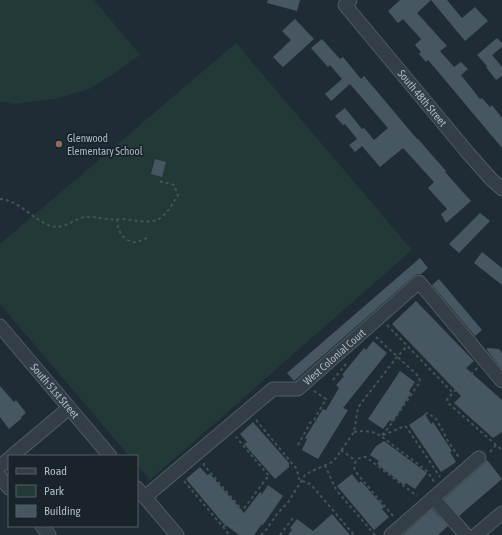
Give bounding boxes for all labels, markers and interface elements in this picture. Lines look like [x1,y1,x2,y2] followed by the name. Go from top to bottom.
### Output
[395,67,449,129] street label: South 48th Street
[67,132,143,157] place label: Glenwood Elementary School
[54,139,64,149] marker: Glenwood Elementary School
[301,326,368,387] street label: West Colonial Court
[28,361,82,421] street label: South 51st Street
[8,455,138,527] legend
[44,464,67,478] text: Road
[44,484,65,498] text: Park
[44,504,82,518] text: Building

